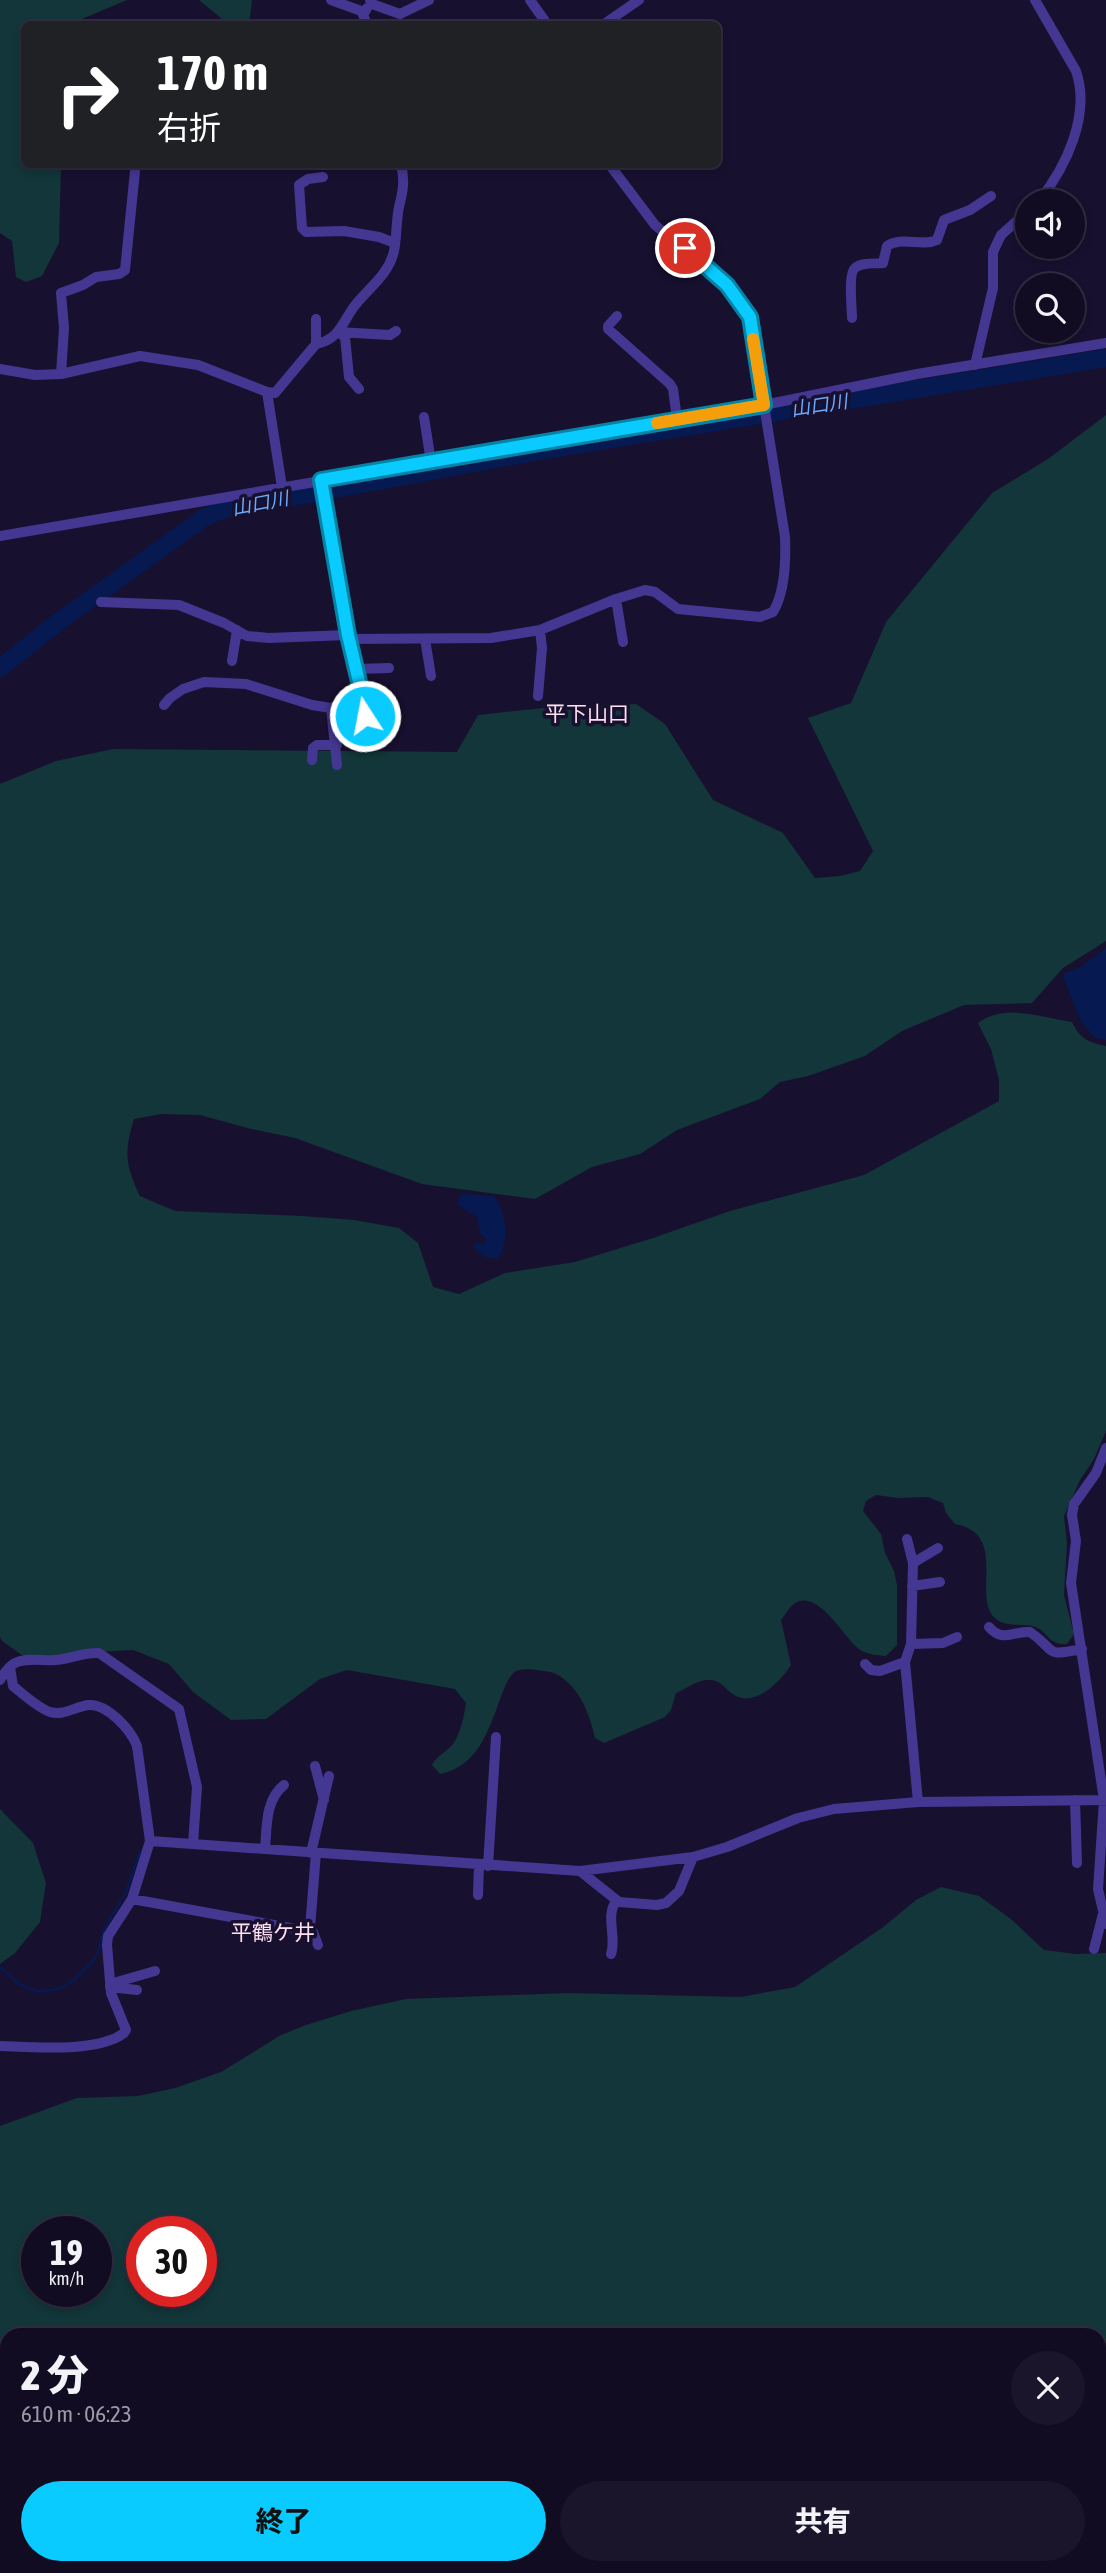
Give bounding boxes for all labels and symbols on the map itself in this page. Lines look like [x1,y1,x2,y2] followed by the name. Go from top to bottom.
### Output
[655,218,715,278] pin
[789,389,851,420] water label: 山口川
[230,486,292,519] water label: 山口川
[328,679,402,753] position arrow
[545,701,629,725] district label: 平下山口
[231,1920,315,1944] district label: 平鶴ケ井
[126,2216,217,2307] speed limit sign: 30

